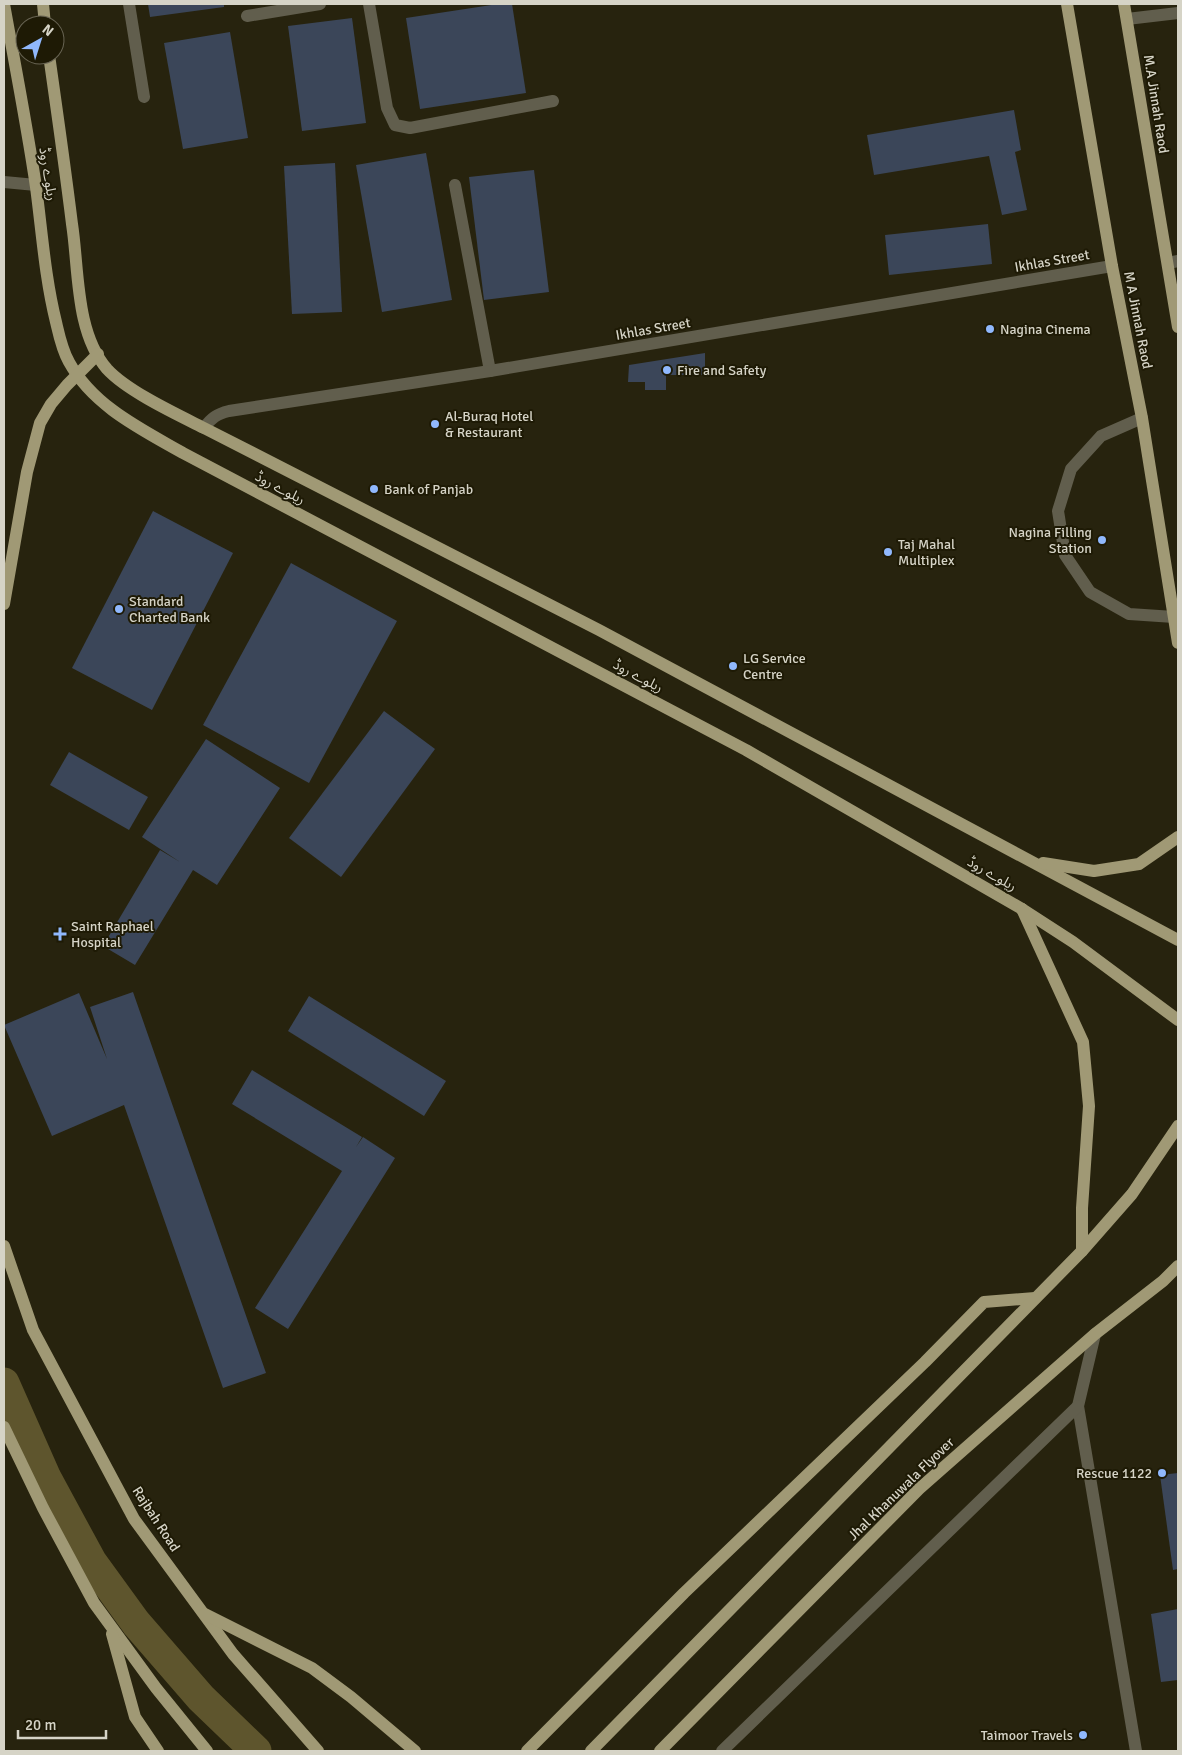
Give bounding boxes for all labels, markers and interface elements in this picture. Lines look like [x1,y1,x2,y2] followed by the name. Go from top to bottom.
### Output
[15,15,65,65] north arrow
[39,21,57,40] text: N
[1140,53,1172,155] street label: M.A Jinnah Raod
[35,146,61,202] street label: ریلوے روڈ
[1013,246,1091,276] street label: Ikhlas Street
[1120,270,1156,370] street label: M A Jinnah Raod
[614,314,692,344] street label: Ikhlas Street
[1000,321,1091,338] place label: Nagina Cinema
[984,323,996,335] marker: Nagina Cinema
[677,362,767,379] place label: Fire and Safety
[661,364,673,376] marker: Fire and Safety
[445,408,533,441] place label: Al-Buraq Hotel & Restaurant
[429,418,441,430] marker: Al-Buraq Hotel & Restaurant
[252,468,308,508] street label: ریلوے روڈ
[384,481,473,498] place label: Bank of Panjab
[368,483,380,495] marker: Bank of Panjab
[1009,524,1092,557] place label: Nagina Filling Station
[1096,534,1108,546] marker: Nagina Filling Station
[898,536,955,569] place label: Taj Mahal Multiplex
[882,546,894,558] marker: Taj Mahal Multiplex
[129,593,210,626] place label: Standard Charted Bank
[113,603,125,615] marker: Standard Charted Bank
[743,650,806,683] place label: LG Service Centre
[610,656,666,696] street label: ریلوے روڈ
[727,660,739,672] marker: LG Service Centre
[964,853,1020,895] street label: ریلوے روڈ
[71,918,154,951] place label: Saint Raphael Hospital
[53,927,67,941] marker: Saint Raphael Hospital
[844,1433,958,1544] street label: Jhal Khanuwala Flyover
[1076,1465,1152,1482] place label: Rescue 1122
[1156,1467,1168,1479] marker: Rescue 1122
[129,1483,183,1555] street label: Rajbah Road
[18,1708,105,1740] scale bar
[25,1716,56,1734] text: 20 m
[981,1727,1073,1744] place label: Taimoor Travels
[1077,1729,1089,1741] marker: Taimoor Travels

